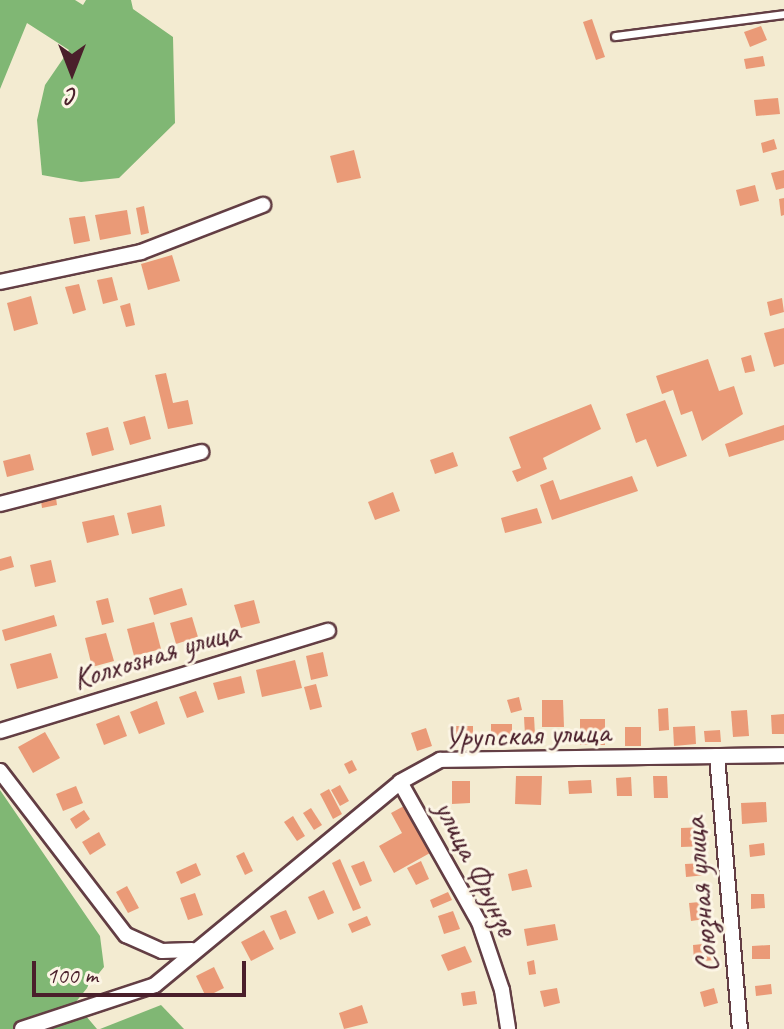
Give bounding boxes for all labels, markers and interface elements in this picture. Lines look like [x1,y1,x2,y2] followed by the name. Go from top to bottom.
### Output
[32,32,112,112] north arrow
[67,82,77,110] text: С
[67,611,245,699] street label: Колхозная улица
[443,713,611,757] street label: Урупская улица
[426,795,526,941] street label: улица Фрунзе
[675,815,727,975] street label: Союзная улица
[36,945,250,995] scale bar
[46,960,98,990] text: 100 m

